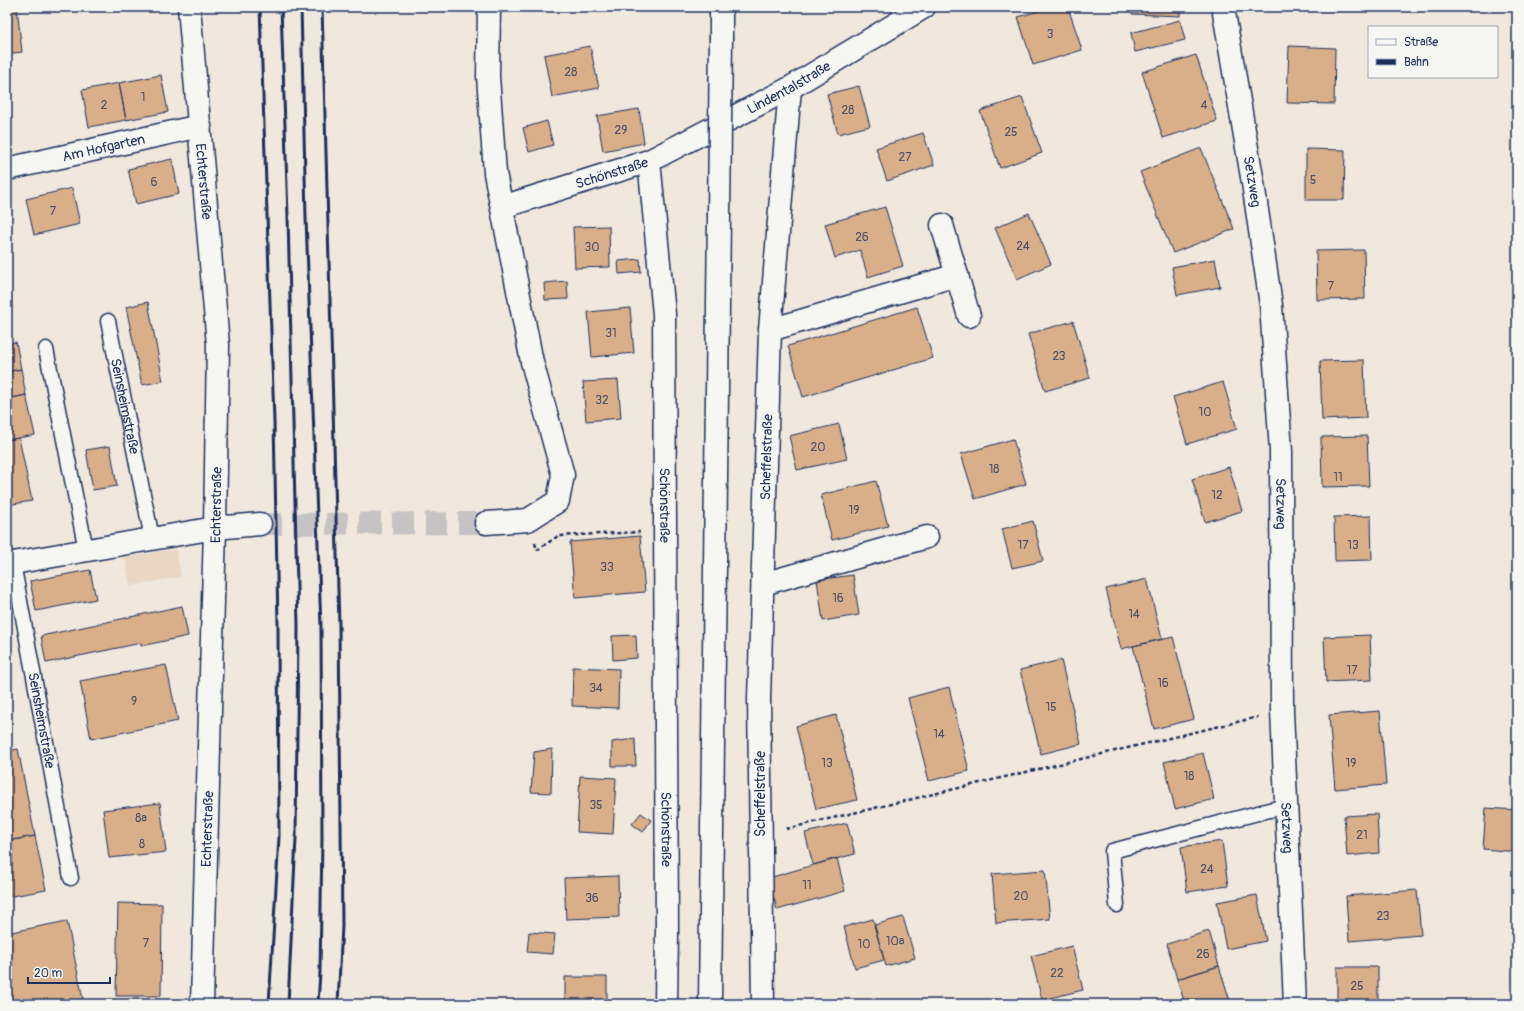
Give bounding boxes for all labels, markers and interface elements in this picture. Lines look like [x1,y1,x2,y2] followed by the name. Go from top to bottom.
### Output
[1368,26,1498,78] legend
[1047,27,1054,42] house number: 3
[1404,35,1438,50] text: Straße
[1404,55,1429,70] text: Bahn
[744,57,834,118] street label: Lindentalstraße
[565,65,577,80] house number: 28
[141,90,145,105] house number: 1
[101,98,108,113] house number: 2
[1201,98,1208,113] house number: 4
[842,103,854,118] house number: 28
[615,123,627,138] house number: 29
[1004,125,1018,140] house number: 25
[61,130,147,165] street label: Am Hofgarten
[192,143,215,220] street label: Echterstraße
[898,150,912,165] house number: 27
[573,154,650,192] street label: Schönstraße
[1240,155,1264,208] street label: Setzweg
[1310,173,1316,188] house number: 5
[151,175,158,190] house number: 6
[50,204,57,219] house number: 7
[855,230,869,245] house number: 26
[1016,239,1030,254] house number: 24
[585,240,599,255] house number: 30
[1328,279,1335,294] house number: 7
[605,326,617,341] house number: 31
[1052,349,1066,364] house number: 23
[107,357,143,456] street label: Seinsheimstraße
[595,393,609,408] house number: 32
[1199,405,1211,420] house number: 10
[757,414,776,500] street label: Scheffelstraße
[811,440,825,455] house number: 20
[989,462,999,477] house number: 18
[207,467,226,543] street label: Echterstraße
[656,468,673,543] street label: Schönstraße
[1333,470,1343,485] house number: 11
[1272,478,1289,530] street label: Setzweg
[1211,488,1223,503] house number: 12
[849,503,859,518] house number: 19
[1017,538,1029,553] house number: 17
[1347,538,1359,553] house number: 13
[600,560,614,575] house number: 33
[832,591,844,606] house number: 16
[1128,607,1140,622] house number: 14
[1346,663,1358,678] house number: 17
[24,671,59,770] street label: Seinsheimstraße
[1157,676,1169,691] house number: 16
[589,681,603,696] house number: 34
[131,694,137,709] house number: 9
[1045,700,1057,715] house number: 15
[933,727,945,742] house number: 14
[752,751,769,837] street label: Scheffelstraße
[821,756,833,771] house number: 13
[1346,756,1356,771] house number: 19
[1184,769,1194,784] house number: 18
[198,790,217,868] street label: Echterstraße
[657,792,675,867] street label: Schönstraße
[589,798,603,813] house number: 35
[1277,802,1296,854] street label: Setzweg
[135,811,147,826] house number: 8a
[1356,828,1368,843] house number: 21
[139,837,145,852] house number: 8
[1200,862,1214,877] house number: 24
[802,878,812,893] house number: 11
[1014,889,1028,904] house number: 20
[585,891,599,906] house number: 36
[1376,909,1390,924] house number: 23
[886,934,905,949] house number: 10a
[143,936,150,951] house number: 7
[858,937,870,952] house number: 10
[1196,947,1210,962] house number: 26
[28,959,110,985] scale bar
[34,966,63,981] text: 20 m
[1050,966,1064,981] house number: 22
[1350,979,1364,994] house number: 25

